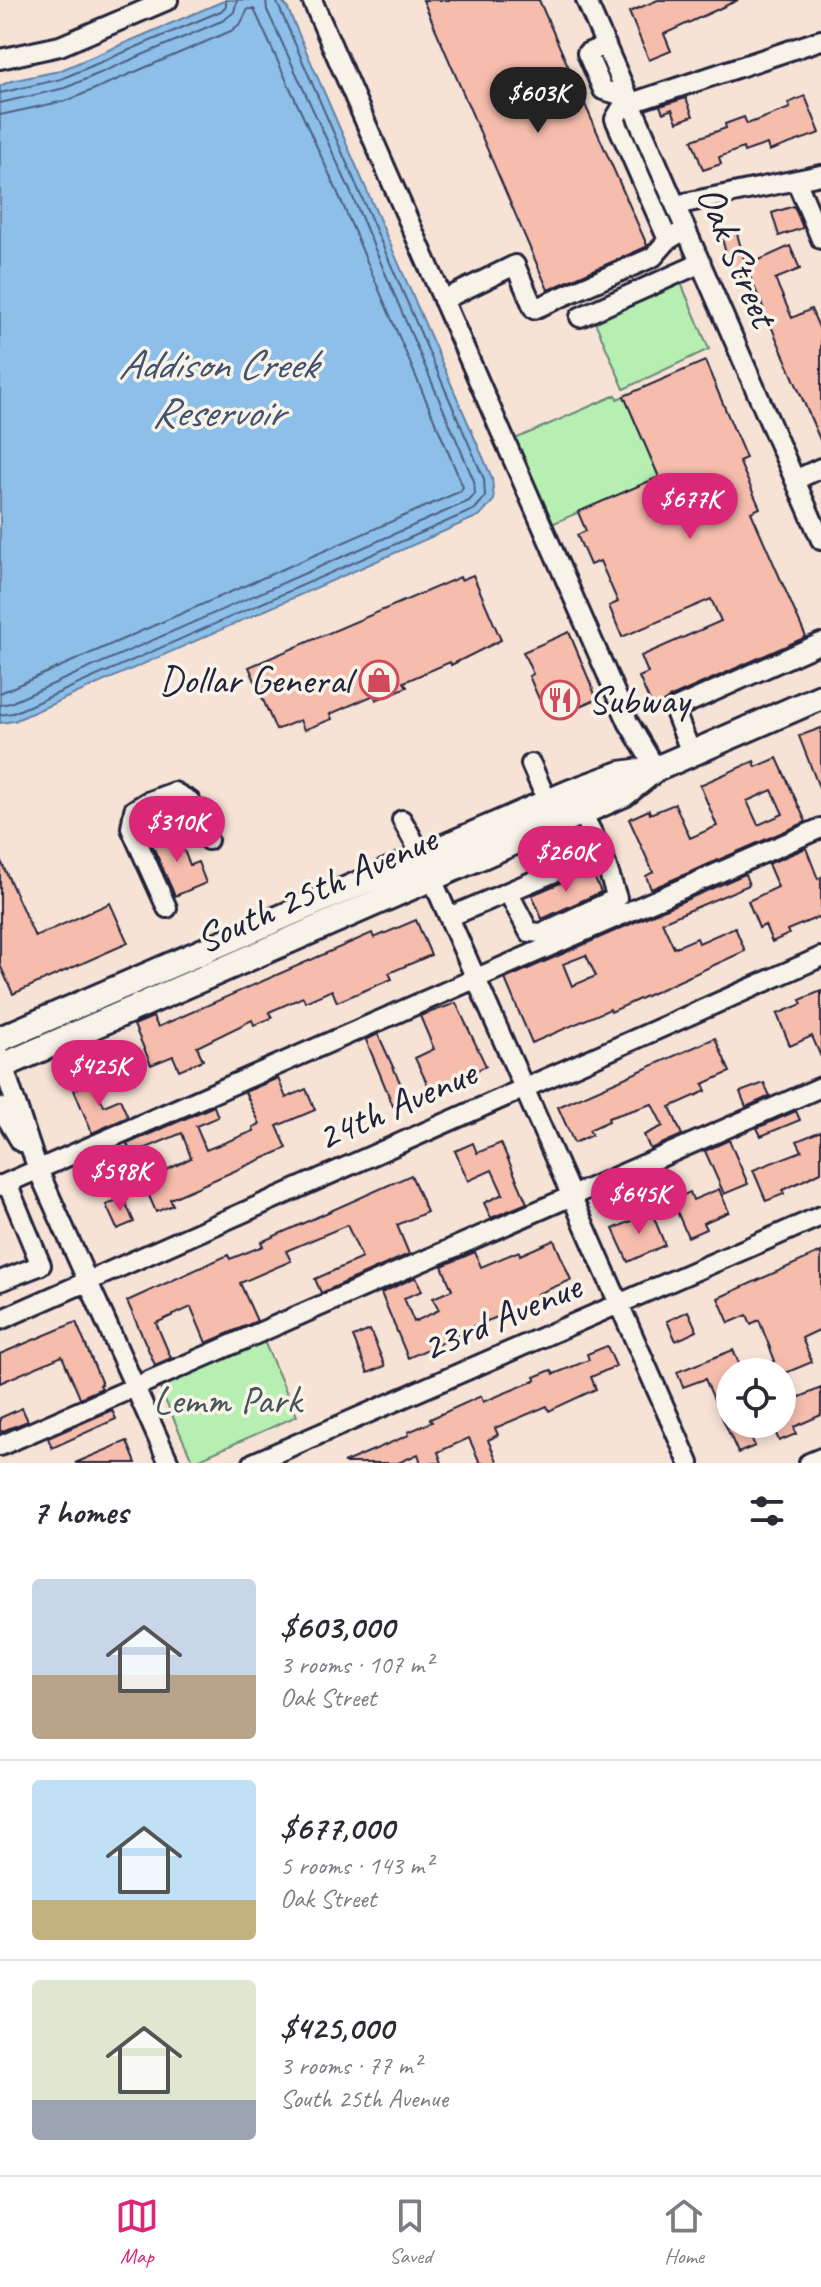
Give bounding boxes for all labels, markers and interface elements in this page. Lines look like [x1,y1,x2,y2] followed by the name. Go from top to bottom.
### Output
[482,67,594,135] pin: $603K
[508,76,568,109] text: $603K
[685,178,790,337] street label: Oak Street
[118,338,324,439] water label: Addison Creek Reservoir
[634,473,746,541] pin: $677K
[660,482,720,515] text: $677K
[159,655,357,705] place label: Dollar General
[358,659,400,701] shop icon: Dollar General
[588,675,692,725] place label: Subway
[539,679,581,721] restaurant icon: Subway
[121,796,233,864] pin: $310K
[147,805,207,838] text: $310K
[188,812,447,964] street label: South 25th Avenue
[510,826,622,894] pin: $260K
[536,835,596,868] text: $260K
[43,1040,155,1108] pin: $425K
[309,1047,486,1162] street label: 24th Avenue
[69,1049,129,1082] text: $425K
[64,1145,176,1213] pin: $598K
[90,1154,150,1187] text: $598K
[583,1168,695,1236] pin: $645K
[609,1177,669,1210] text: $645K
[414,1260,591,1373] street label: 23rd Avenue
[716,1358,796,1438] map controls
[716,1358,796,1438] button: locate
[153,1375,304,1425] park label: Lemm Park
[745,1489,789,1533] icon: filters
[32,1490,128,1533] text: 7 homes
[280,1605,395,1648] text: $603,000
[96,1611,192,1707] icon: home
[280,1648,432,1681] text: 3 rooms · 107 m²
[280,1681,376,1714] text: Oak Street
[280,1806,394,1849] text: $677,000
[96,1812,192,1908] icon: home
[280,1849,432,1882] text: 5 rooms · 143 m²
[280,1882,376,1915] text: Oak Street
[280,2006,393,2049] text: $425,000
[96,2012,192,2108] icon: home
[280,2049,421,2082] text: 3 rooms · 77 m²
[280,2082,448,2115] text: South 25th Avenue
[115,2194,159,2270] tab: Map
[388,2194,432,2270] tab: Saved
[662,2194,706,2270] tab: Home

